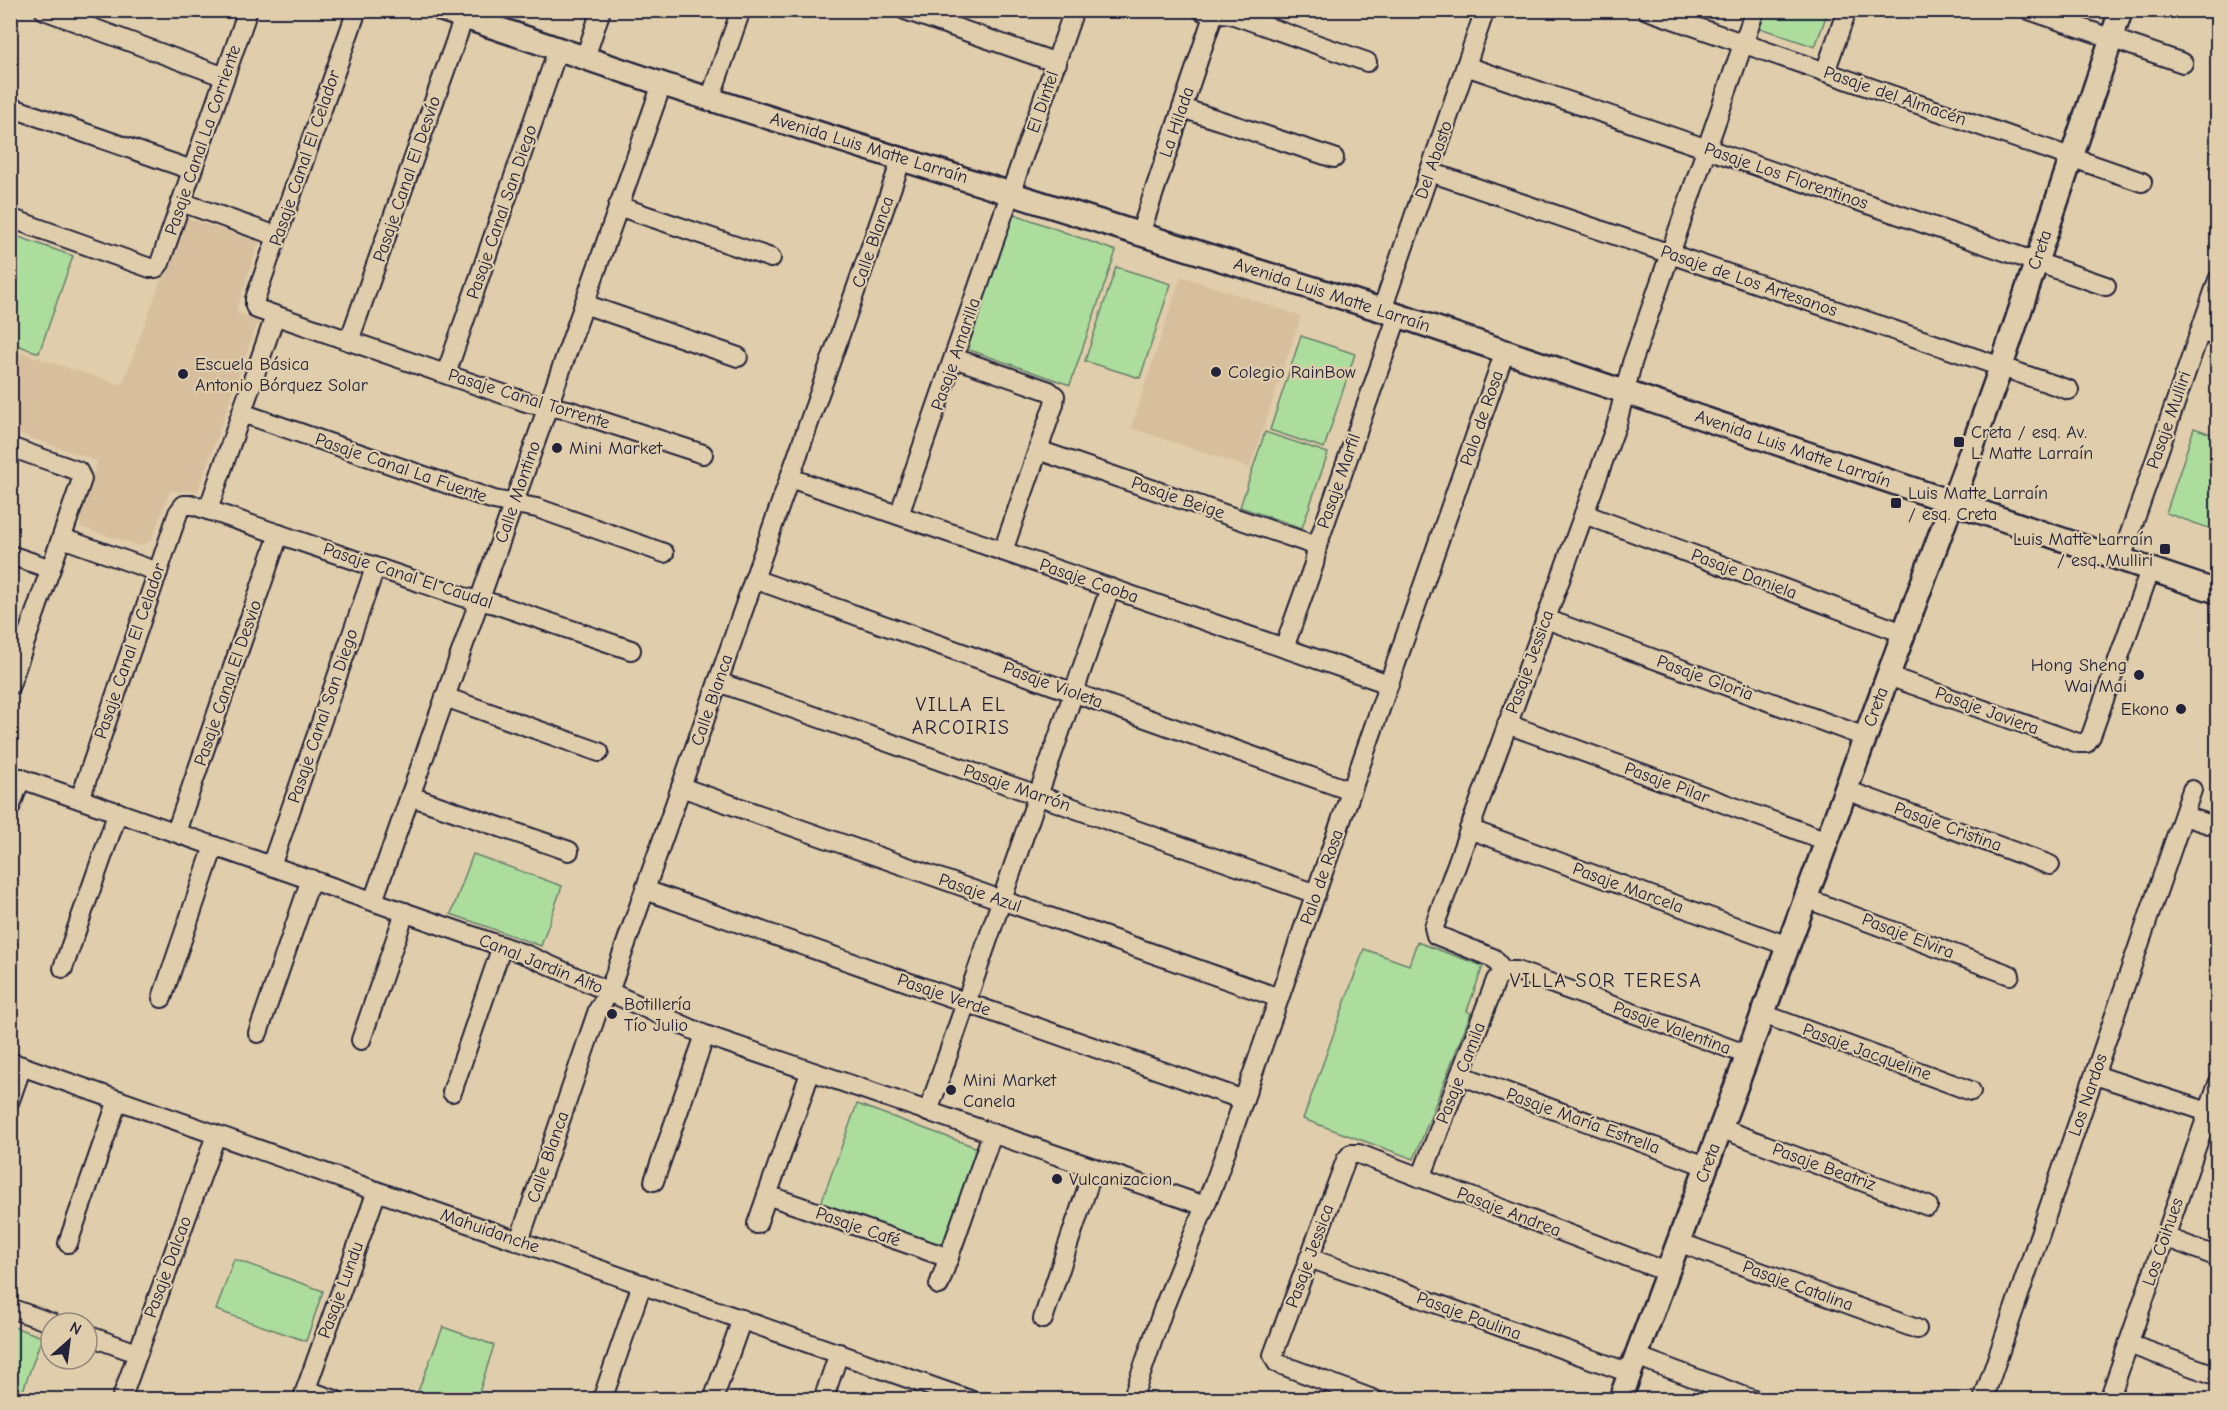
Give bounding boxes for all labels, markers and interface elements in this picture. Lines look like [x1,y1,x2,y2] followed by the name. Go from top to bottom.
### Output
[161,42,245,238] street label: Pasaje Canal La Corriente
[1821,62,1969,130] street label: Pasaje del Almacén
[265,67,345,249] street label: Pasaje Canal El Celador
[1023,68,1063,136] street label: El Dintel
[1155,84,1199,160] street label: La Hilada
[369,93,445,265] street label: Pasaje Canal El Desvío
[768,108,970,188] street label: Avenida Luis Matte Larraín
[1411,118,1457,202] street label: Del Abasto
[462,122,542,302] street label: Pasaje Canal San Diego
[1701,138,1871,214] street label: Pasaje Los Florentinos
[848,193,898,291] street label: Calle Blanca
[2023,227,2057,273] street label: Creta
[1658,241,1840,321] street label: Pasaje de Los Artesanos
[1231,253,1433,337] street label: Avenida Luis Matte Larraín
[927,295,985,413] street label: Pasaje Amarilla
[195,354,369,396] place label: Escuela Básica Antonio Bórquez Solar
[1228,362,1356,383] place label: Colegio RainBow
[446,364,612,434] street label: Pasaje Canal Torrente
[1209,365,1223,379] marker: Colegio RainBow
[176,367,190,381] marker: Escuela Básica Antonio Bórquez Solar
[1456,368,1508,468] street label: Palo de Rosa
[2142,368,2196,472] street label: Pasaje Mulliri
[1692,406,1894,492] street label: Avenida Luis Matte Larraín
[1971,422,2093,464] place label: Creta / esq. Av. L. Matte Larraín
[312,429,490,507] street label: Pasaje Canal La Fuente
[1313,431,1365,531] street label: Pasaje Marfil
[1952,435,1966,449] marker: Creta / esq. Av. L. Matte Larraín
[491,438,545,546] street label: Calle Montino
[569,438,663,459] place label: Mini Market
[550,441,564,455] marker: Mini Market
[1129,472,1227,524] street label: Pasaje Beige
[1908,483,2048,525] place label: Luis Matte Larraín / esq. Creta
[1889,496,1903,510] marker: Luis Matte Larraín / esq. Creta
[2013,529,2153,571] place label: Luis Matte Larraín / esq. Mulliri
[320,539,496,613] street label: Pasaje Canal El Caudal
[2158,542,2172,556] marker: Luis Matte Larraín / esq. Mulliri
[1688,544,1800,604] street label: Pasaje Daniela
[1037,554,1141,608] street label: Pasaje Caoba
[90,560,170,742] street label: Pasaje Canal El Celador
[190,597,266,769] street label: Pasaje Canal El Desvio
[1502,607,1558,717] street label: Pasaje Jessica
[283,626,363,806] street label: Pasaje Canal San Diego
[687,651,737,749] street label: Calle Blanca
[1654,651,1756,705] street label: Pasaje Gloria
[2031,655,2127,697] place label: Hong Sheng Wai Mai
[1000,657,1106,713] street label: Pasaje Violeta
[2132,668,2146,682] marker: Hong Sheng Wai Mai
[1932,683,2042,739] street label: Pasaje Javiera
[1859,684,1893,730] street label: Creta
[912,693,1010,739] district label: VILLA EL ARCOIRIS
[2121,699,2169,720] place label: Ekono
[2174,702,2188,716] marker: Ekono
[1622,758,1713,808] street label: Pasaje Pilar
[961,760,1073,816] street label: Pasaje Marrón
[1891,798,2005,856] street label: Pasaje Cristina
[1296,827,1348,927] street label: Palo de Rosa
[1570,858,1686,918] street label: Pasaje Marcela
[936,869,1024,917] street label: Pasaje Azul
[1859,909,1957,963] street label: Pasaje Elvira
[476,930,606,998] street label: Canal Jardin Alto
[895,969,993,1021] street label: Pasaje Verde
[1510,969,1702,992] district label: VILLA SOR TERESA
[624,994,691,1036] place label: Botillería Tío Julio
[1610,997,1734,1059] street label: Pasaje Valentina
[605,1007,619,1021] marker: Botillería Tío Julio
[1432,1019,1490,1127] street label: Pasaje Camila
[1800,1019,1934,1085] street label: Pasaje Jacqueline
[2064,1051,2112,1139] street label: Los Nardos
[963,1070,1057,1112] place label: Mini Market Canela
[944,1083,958,1097] marker: Mini Market Canela
[1503,1083,1663,1159] street label: Pasaje María Estrella
[523,1108,573,1206] street label: Calle Blanca
[1770,1139,1879,1195] street label: Pasaje Beatriz
[1691,1140,1725,1186] street label: Creta
[1069,1169,1172,1190] place label: Vulcanizacion
[1050,1172,1064,1186] marker: Vulcanizacion
[1454,1183,1564,1241] street label: Pasaje Andrea
[2138,1195,2188,1289] street label: Los Coihues
[1282,1201,1338,1311] street label: Pasaje Jessica
[813,1203,903,1251] street label: Pasaje Café
[438,1204,542,1258] street label: Mahuidanche
[140,1213,196,1321] street label: Pasaje Dalcao
[314,1239,368,1341] street label: Pasaje Lundu
[1740,1256,1856,1316] street label: Pasaje Catalina
[1414,1287,1524,1345] street label: Pasaje Paulina
[39,1311,99,1371] north arrow
[67,1318,84,1339] text: N

